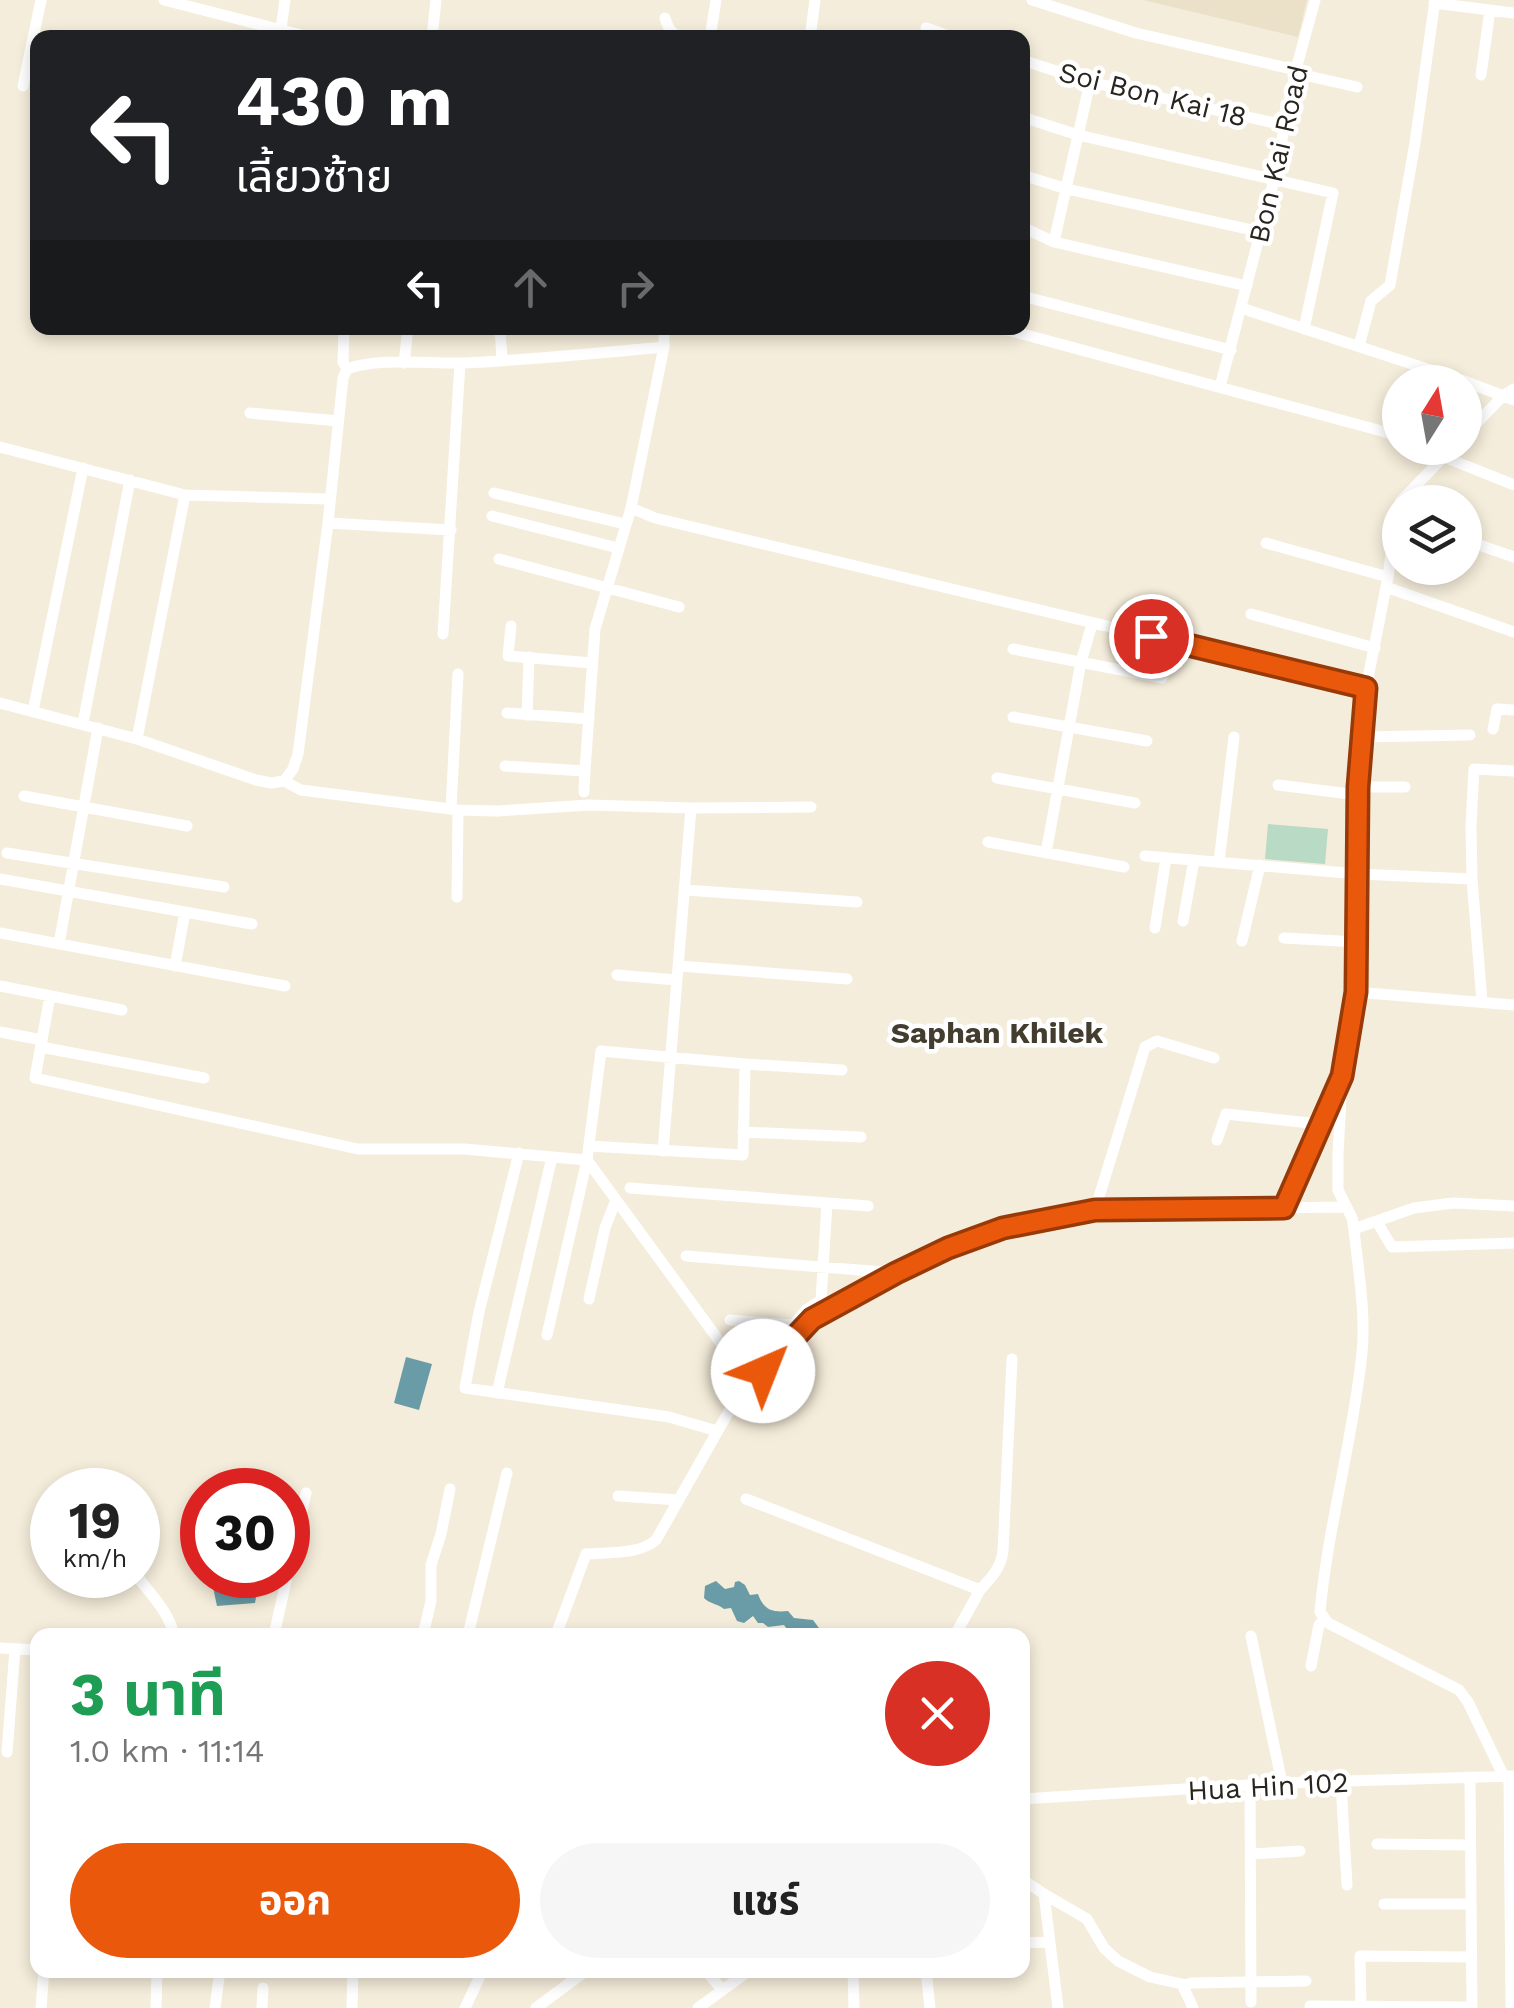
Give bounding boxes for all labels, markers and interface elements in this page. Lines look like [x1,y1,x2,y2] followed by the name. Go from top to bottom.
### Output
[1056,55,1250,134] street label: Soi Bon Kai 18
[235,60,453,142] text: 430 m
[1242,62,1315,246] street label: Bon Kai Road
[70,70,200,200] icon: left
[235,150,392,203] text: เลี้ยวซ้าย
[398,260,453,315] icon: left
[503,260,558,315] icon: ahead
[608,260,663,315] icon: right
[1382,365,1482,465] north arrow
[1382,365,1482,585] map controls
[1382,485,1482,585] button: layers
[1109,594,1194,679] pin
[1124,609,1179,664] icon: arrive
[891,1015,1104,1050] district label: Saphan Khilek
[711,1319,815,1423] position arrow
[180,1468,310,1598] speed limit sign: 30
[69,1491,121,1550] text: 19
[63,1544,127,1573] text: km/h
[70,1659,226,1730] text: 3 นาที
[885,1661,990,1766] button: close
[70,1732,265,1770] text: 1.0 km · 11:14
[1187,1766,1349,1807] street label: Hua Hin 102
[70,1843,520,1958] button: ออก
[540,1843,990,1958] button: แชร์

